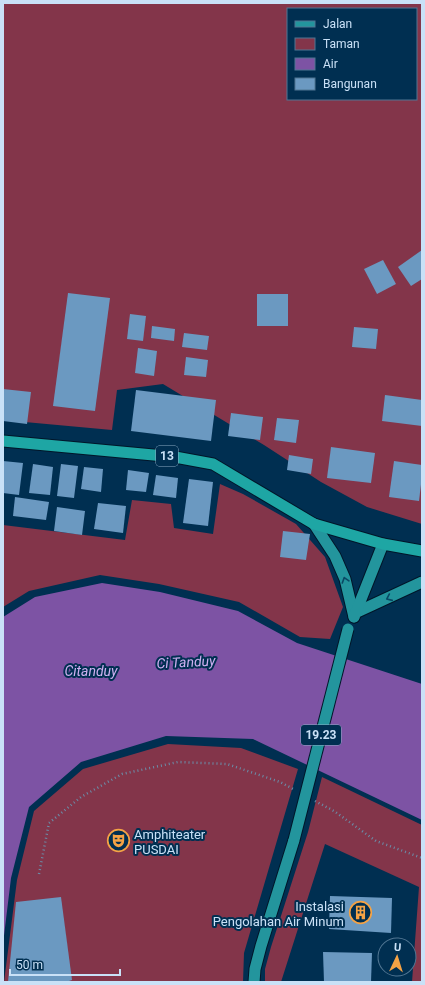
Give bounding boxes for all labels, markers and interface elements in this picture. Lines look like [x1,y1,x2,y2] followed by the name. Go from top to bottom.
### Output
[287,8,417,100] legend
[323,17,352,31] text: Jalan
[323,37,360,51] text: Taman
[323,57,338,71] text: Air
[323,77,377,91] text: Bangunan
[156,446,178,466] road number: 13
[341,576,349,583] one-way arrow
[385,594,392,602] one-way arrow
[156,652,216,672] water label: Ci Tanduy
[64,663,118,679] water label: Citanduy
[301,725,341,745] road number: 19.23
[134,827,206,857] place label: Amphiteater PUSDAI
[106,828,132,854] theatre icon: Amphiteater PUSDAI
[213,899,344,929] place label: Instalasi Pengolahan Air Minum
[347,900,373,926] building icon: Instalasi Pengolahan Air Minum
[377,937,417,977] north arrow
[394,941,402,954] text: U
[10,951,120,977] scale bar
[16,958,43,972] text: 50 m

